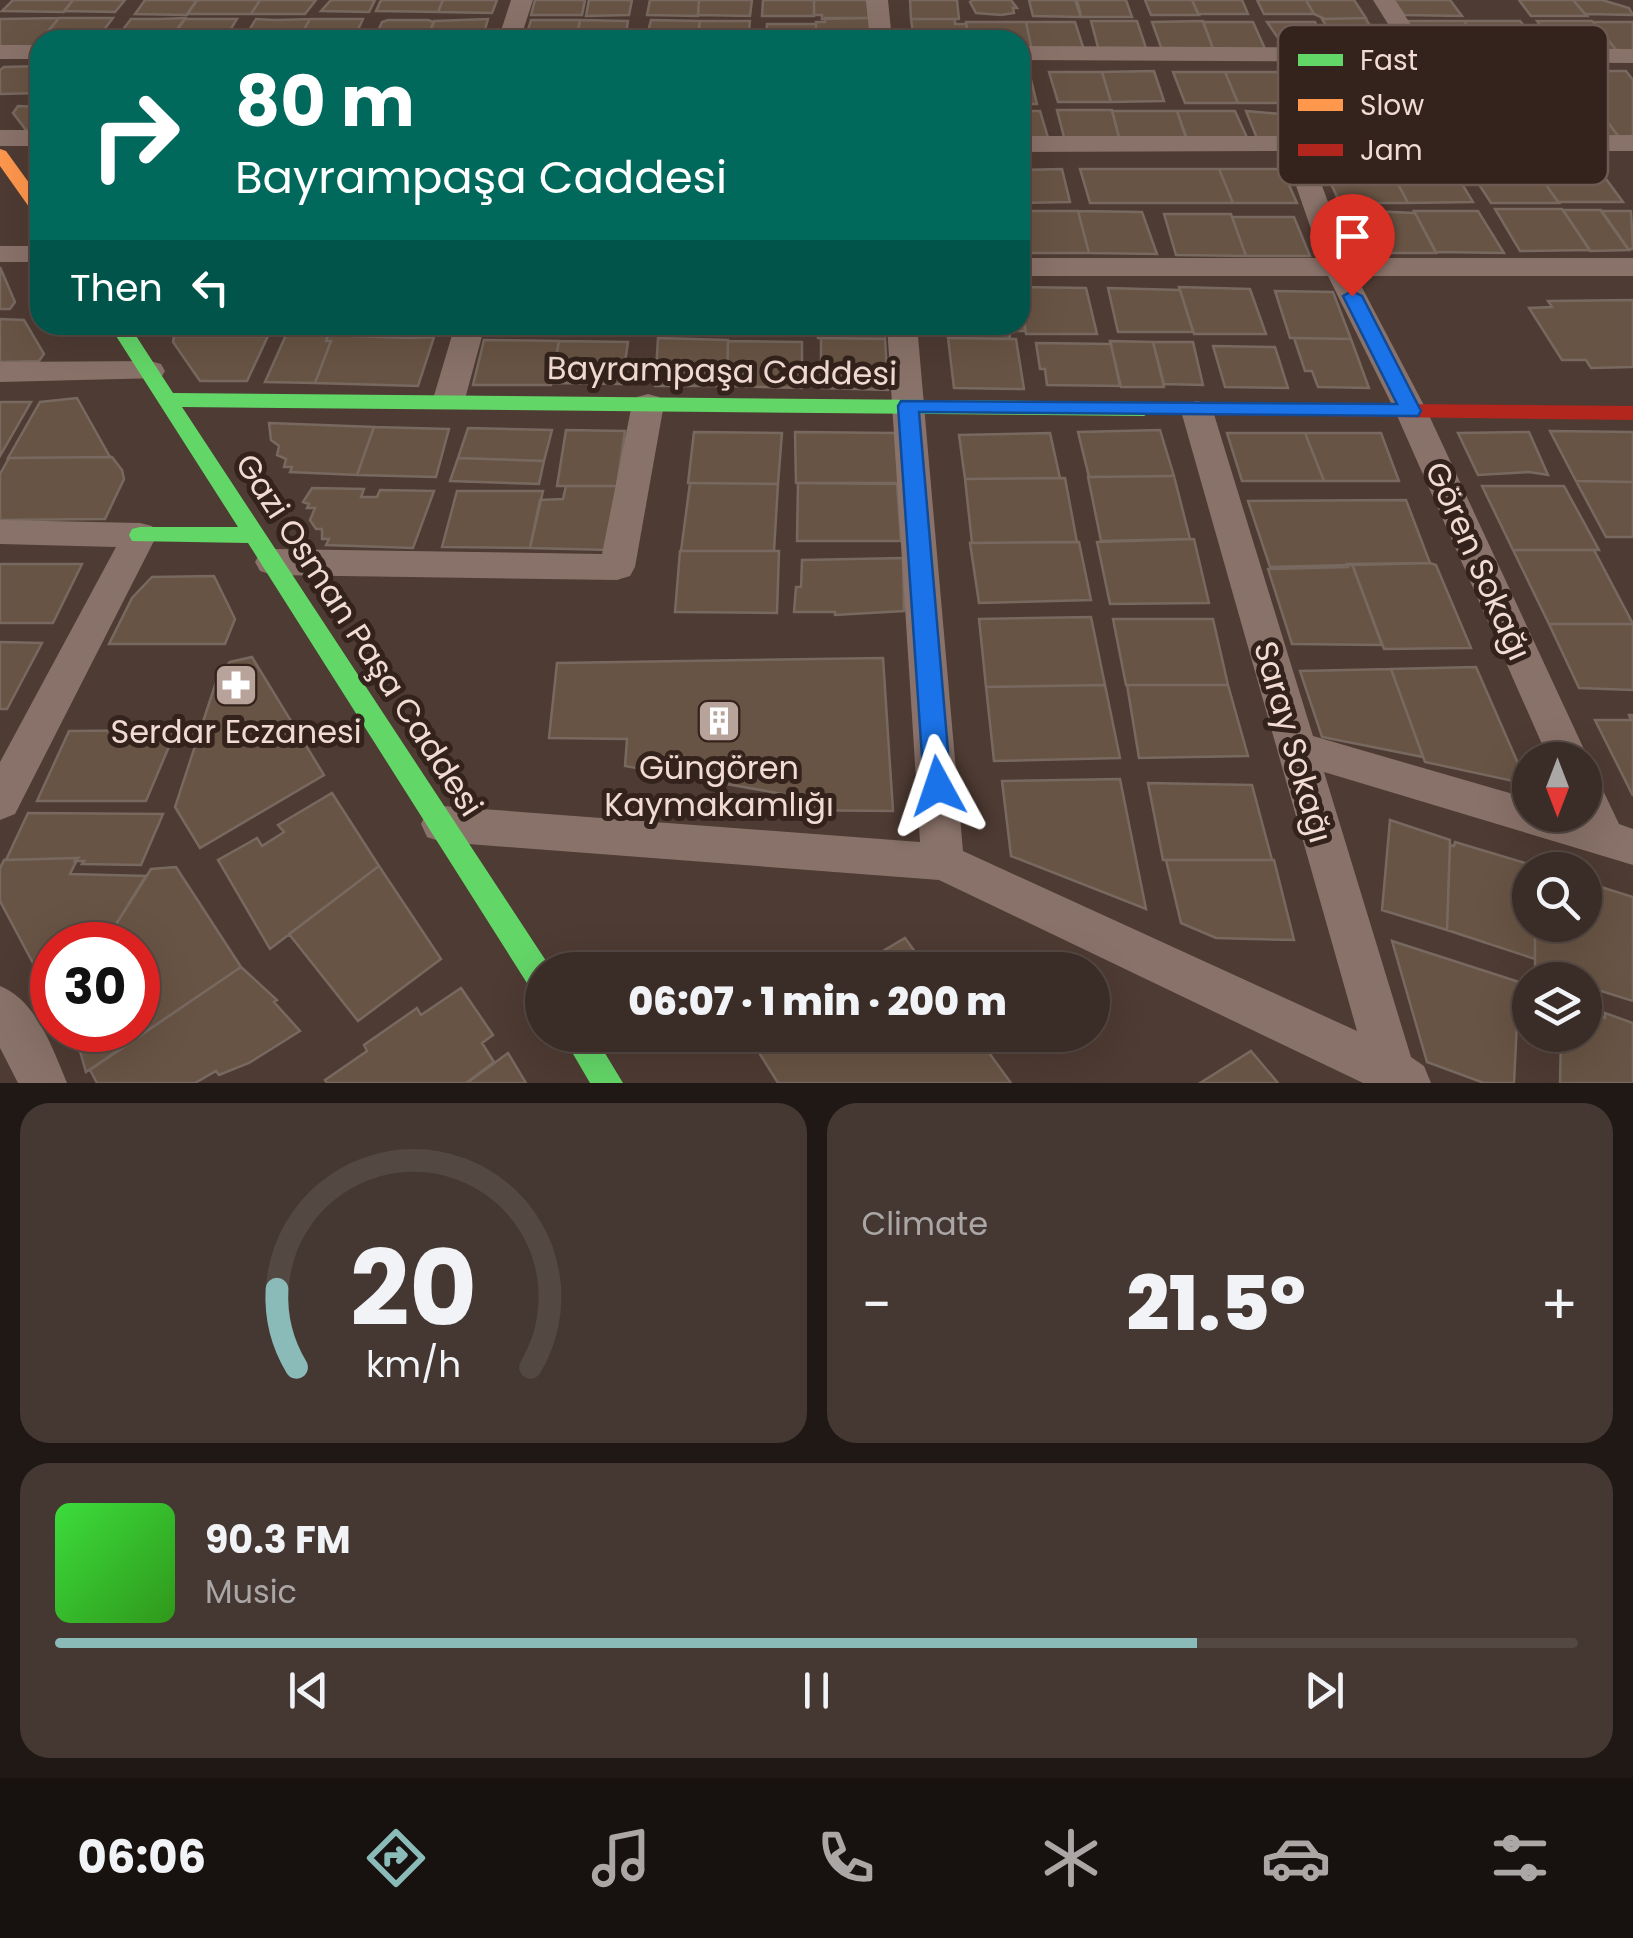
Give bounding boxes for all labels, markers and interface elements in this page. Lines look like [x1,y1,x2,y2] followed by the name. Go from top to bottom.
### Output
[1278,25,1608,185] legend
[1360,41,1418,80] text: Fast
[235,52,415,151] text: 80 m
[70,70,200,200] icon: right
[1360,86,1424,125] text: Slow
[1360,131,1423,170] text: Jam
[235,146,727,209] text: Bayrampaşa Caddesi
[1310,194,1395,297] pin
[1325,209,1380,264] icon: arrive
[183,260,238,315] icon: left
[70,261,163,314] text: Then
[547,345,897,396] street label: Bayrampaşa Caddesi
[225,445,494,825] street label: Gazi Osman Paşa Caddesi
[1415,454,1542,667] street label: Gören Sokağı
[1243,636,1344,848] street label: Saray Sokağı
[213,662,259,708] pharmacy icon: Serdar Eczanesi
[696,698,742,744] building icon: Güngören Kaymakamlığı
[110,709,362,754] place label: Serdar Eczanesi
[886,734,990,838] position arrow
[1512,742,1602,832] north arrow
[1512,742,1602,1052] map controls
[604,745,834,827] place label: Güngören Kaymakamlığı
[1512,852,1602,942] button: search
[30,922,160,1052] speed limit sign: 30
[1512,962,1602,1052] button: layers
[628,975,1007,1028] text: 06:07 · 1 min · 200 m
[862,1201,988,1246] text: Climate
[350,1216,477,1361] text: 20
[1126,1251,1306,1356] text: 21.5°
[862,1266,892,1343] text: −
[1540,1266,1578,1343] text: +
[366,1339,461,1390] text: km/h
[205,1513,351,1566] text: 90.3 FM
[205,1569,297,1614] text: Music
[281,1663,336,1718] icon: previous
[789,1663,844,1718] icon: pause
[1297,1663,1352,1718] icon: next
[361,1823,431,1893] icon: directions
[586,1823,656,1893] icon: music
[811,1823,881,1893] icon: phone
[1036,1823,1106,1893] icon: climate
[1261,1823,1331,1893] icon: car
[1485,1823,1555,1893] icon: filters
[77,1826,206,1889] text: 06:06

